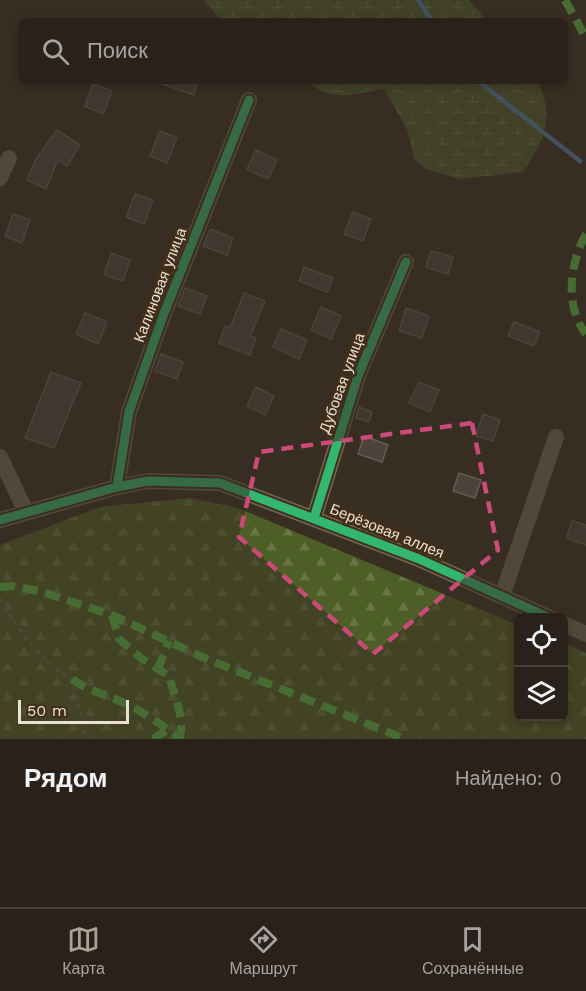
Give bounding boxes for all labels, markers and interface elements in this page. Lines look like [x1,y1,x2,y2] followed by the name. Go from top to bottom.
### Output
[18,18,568,84] search box
[39,35,72,68] icon: search
[87,38,148,63] text: Поиск
[130,224,190,345] street label: Калиновая улица
[315,330,369,436] street label: Дубовая улица
[327,500,447,562] street label: Берёзовая аллея
[514,613,568,721] map controls
[514,613,568,667] button: locate
[514,667,568,721] button: layers
[18,697,129,724] scale bar
[27,701,67,720] text: 50 m
[24,763,107,793] text: Рядом
[455,766,562,790] text: Найдено: 0
[62,923,105,978] tab: Карта
[229,923,298,978] tab: Маршрут
[422,923,524,978] tab: Сохранённые

